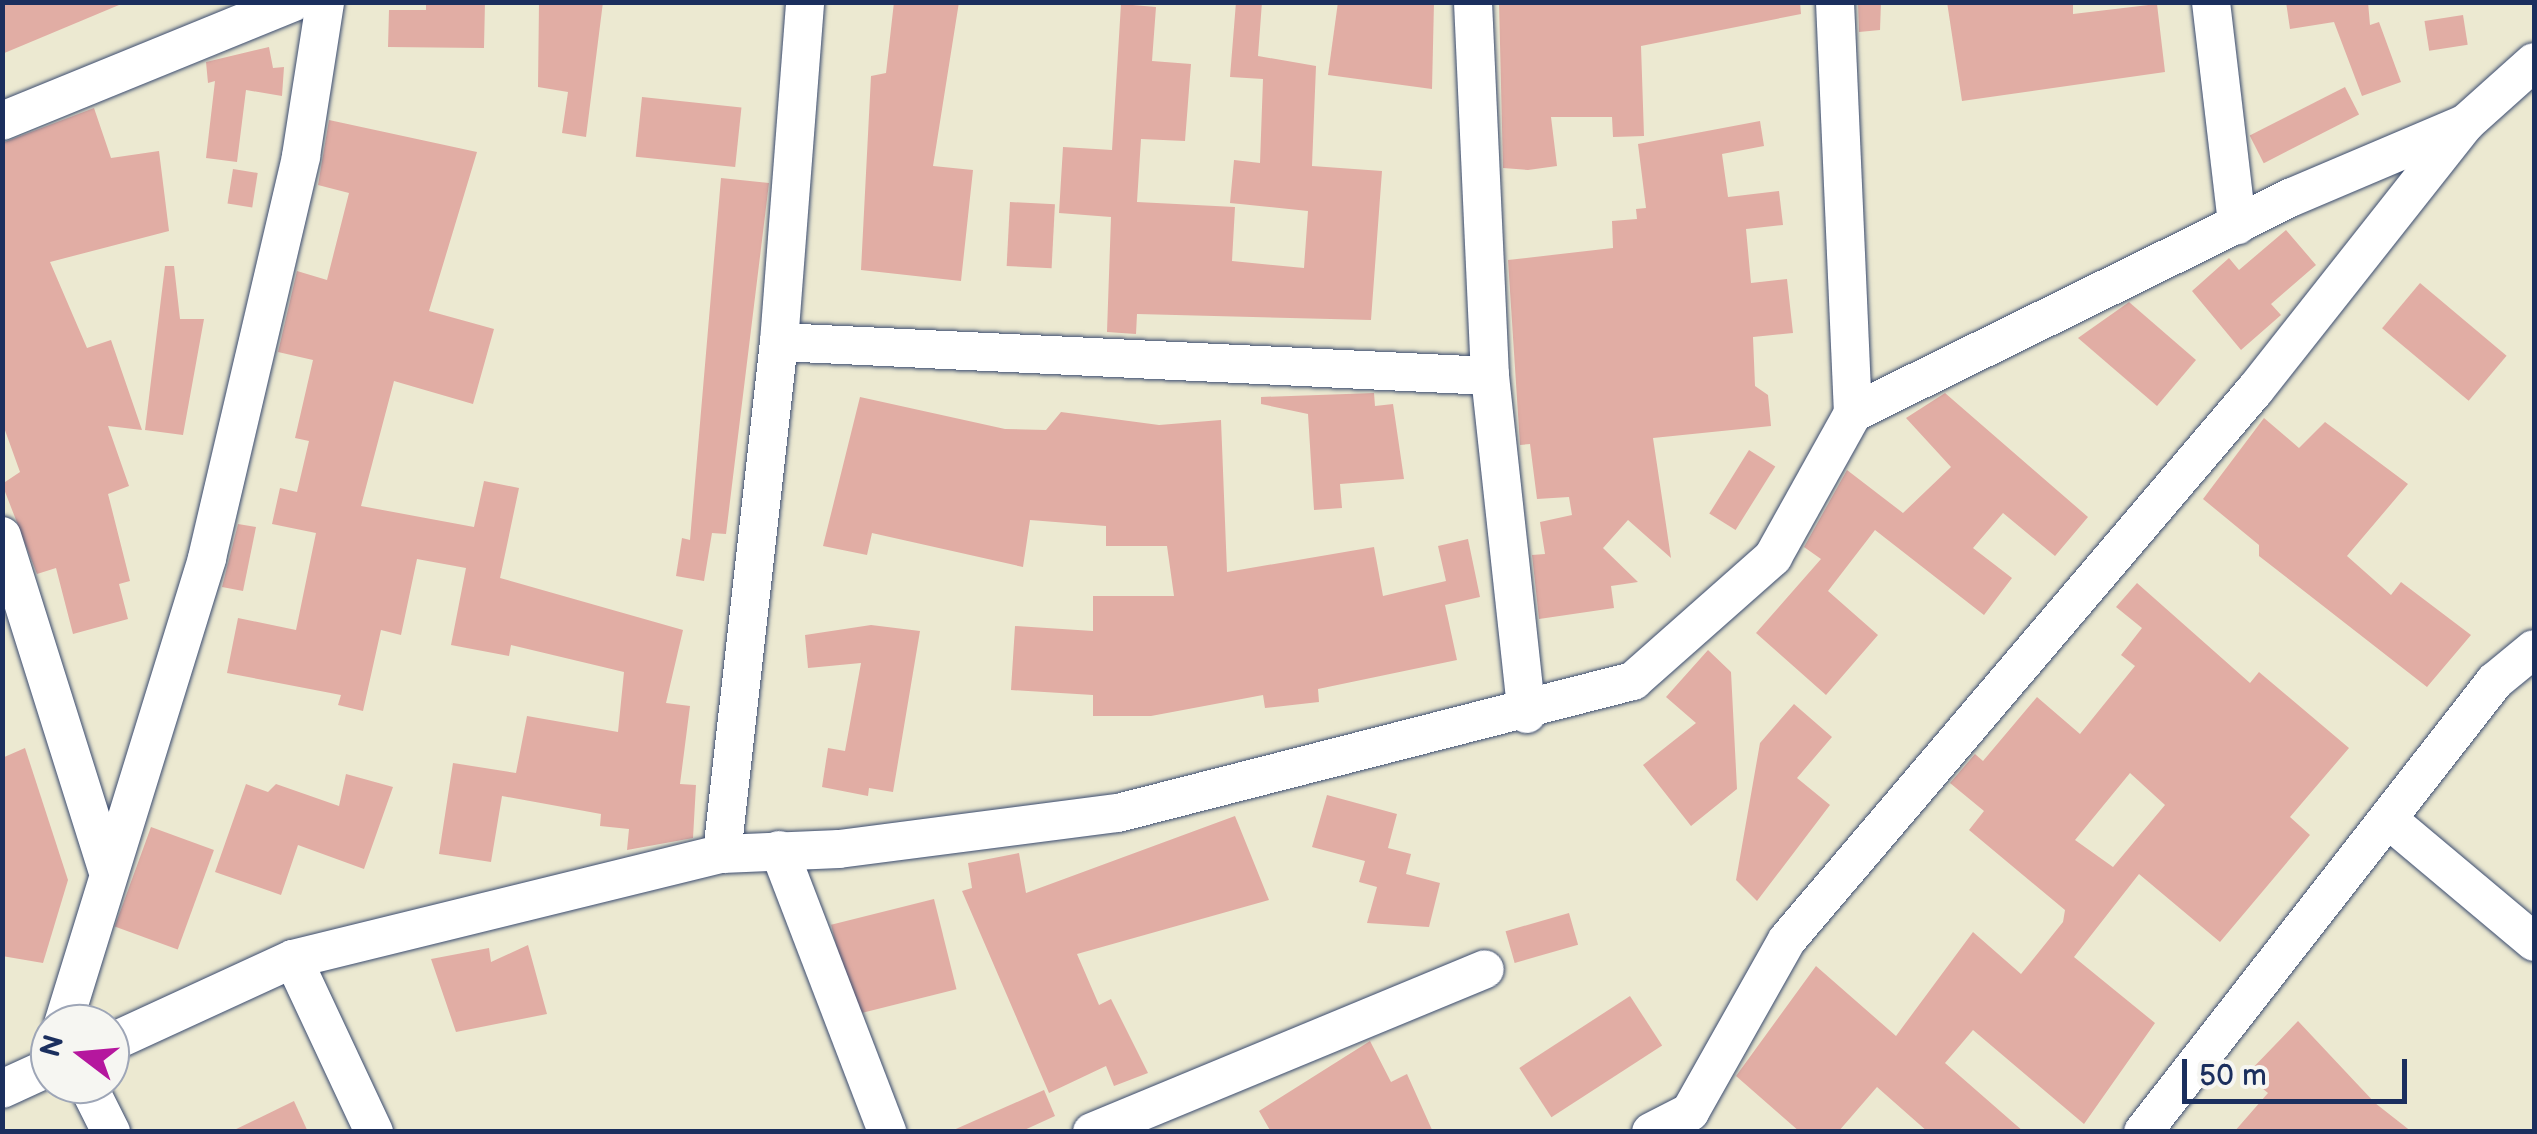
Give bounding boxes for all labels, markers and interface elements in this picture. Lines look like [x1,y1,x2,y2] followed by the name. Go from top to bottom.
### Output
[30,1004,130,1104] north arrow
[34,1031,71,1061] text: N
[2187,1039,2412,1101] scale bar
[2199,1058,2267,1094] text: 50 m

